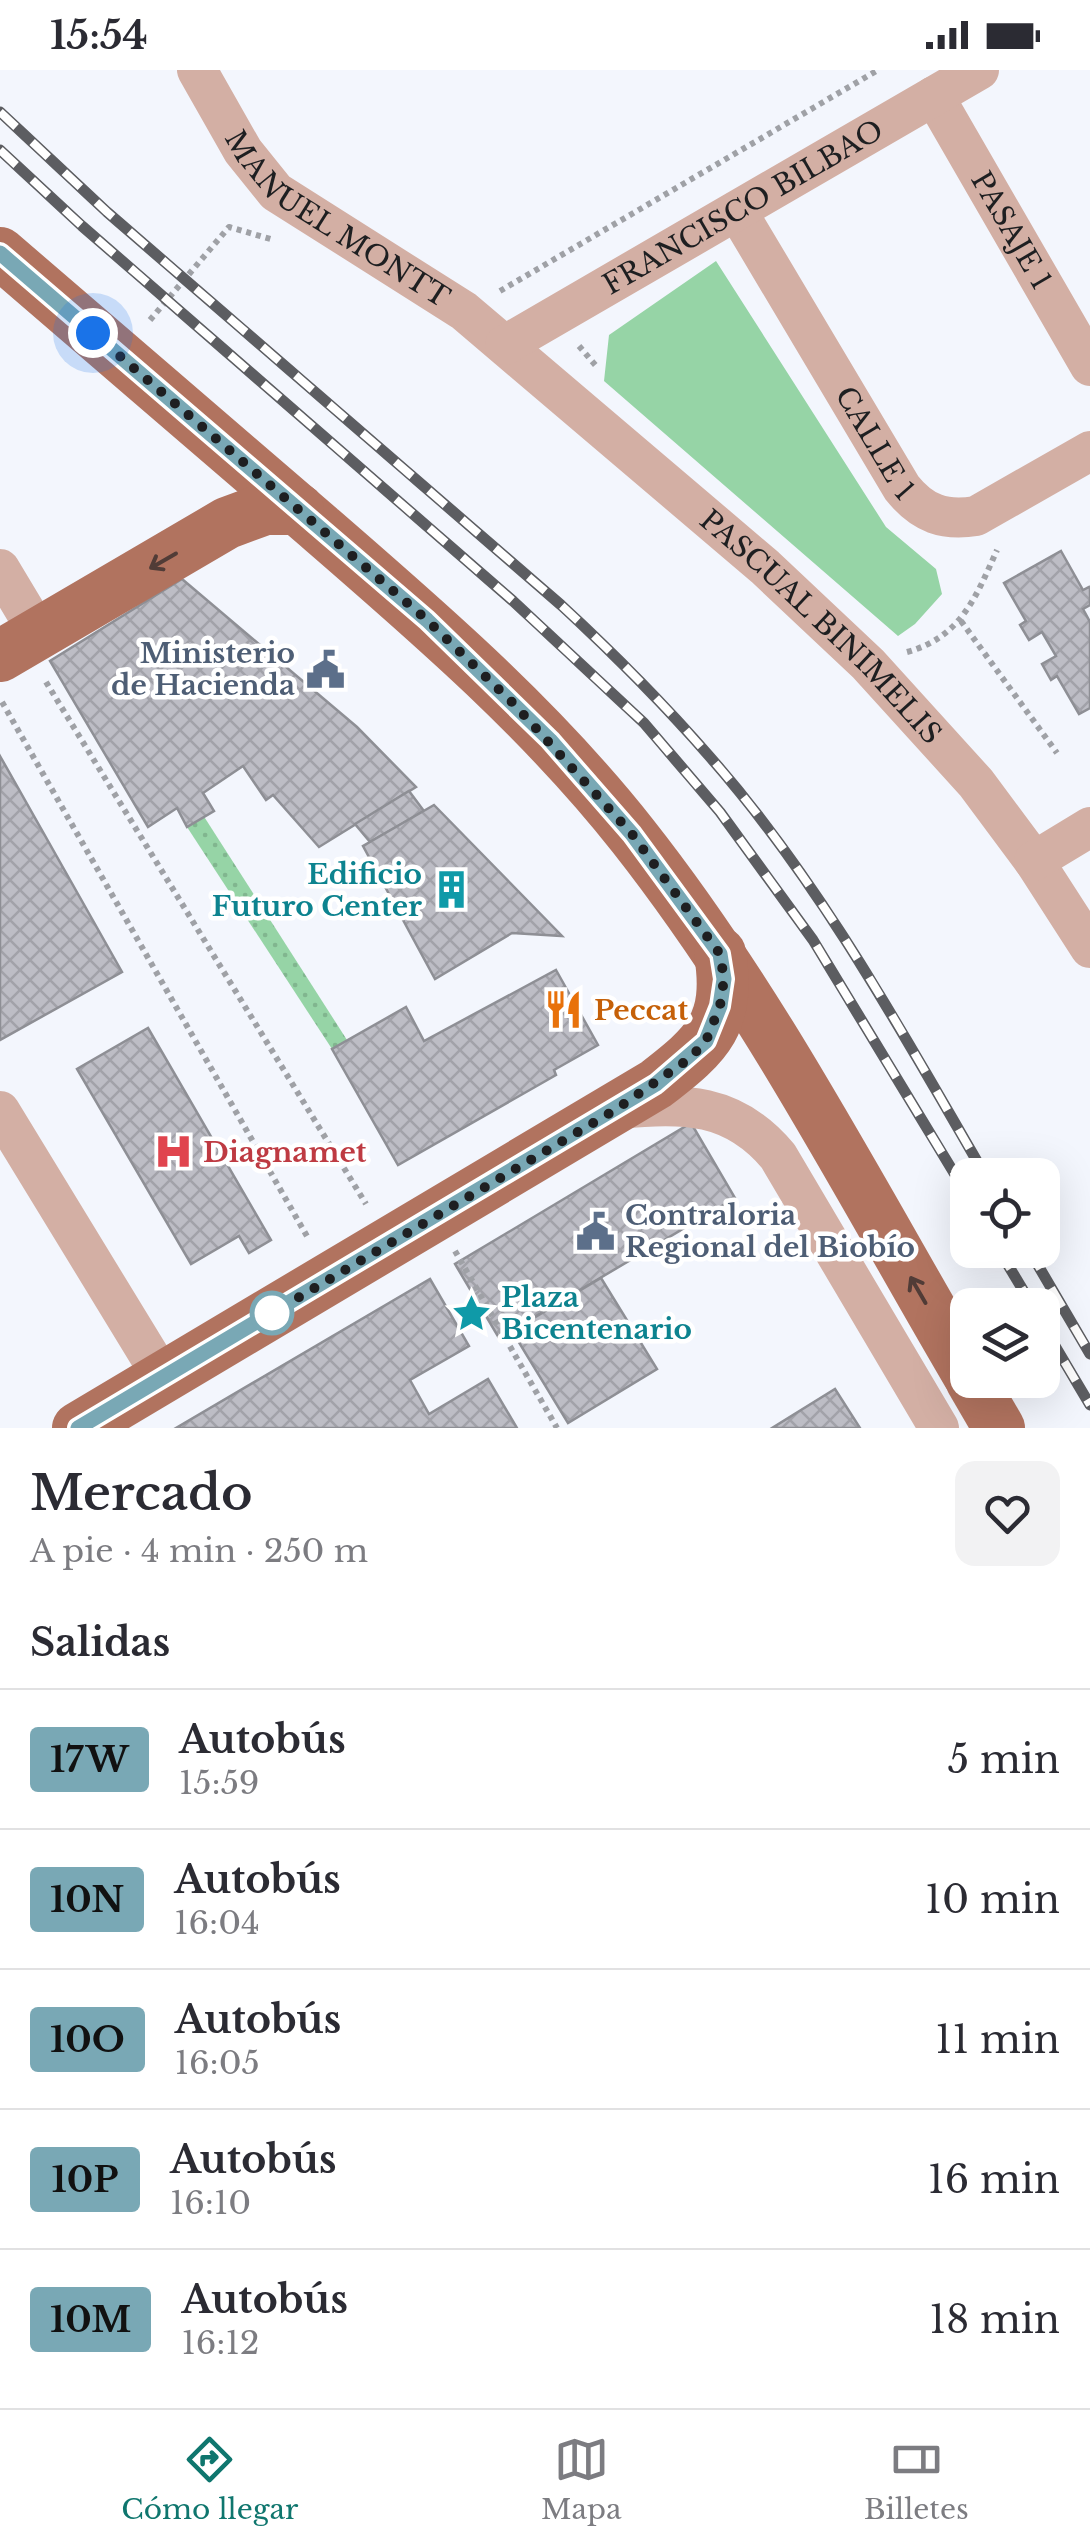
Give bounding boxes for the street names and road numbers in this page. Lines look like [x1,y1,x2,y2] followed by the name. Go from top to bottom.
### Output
[596,112,889,302] street label: FRANCISCO BILBAO
[217,124,457,315] street label: MANUEL MONTT
[964,165,1059,295] street label: PASAJE 1
[828,380,922,507] street label: CALLE 1
[693,502,949,751] street label: PASCUAL BINIMELIS

